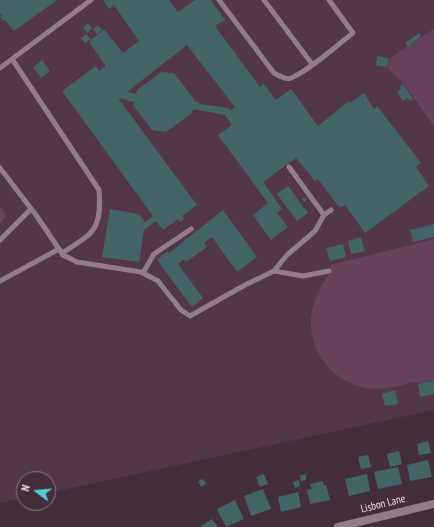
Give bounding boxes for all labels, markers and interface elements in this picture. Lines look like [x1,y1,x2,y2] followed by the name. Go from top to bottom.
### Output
[16,471,56,511] north arrow
[18,483,33,493] text: N
[359,492,407,516] street label: Lisbon Lane

